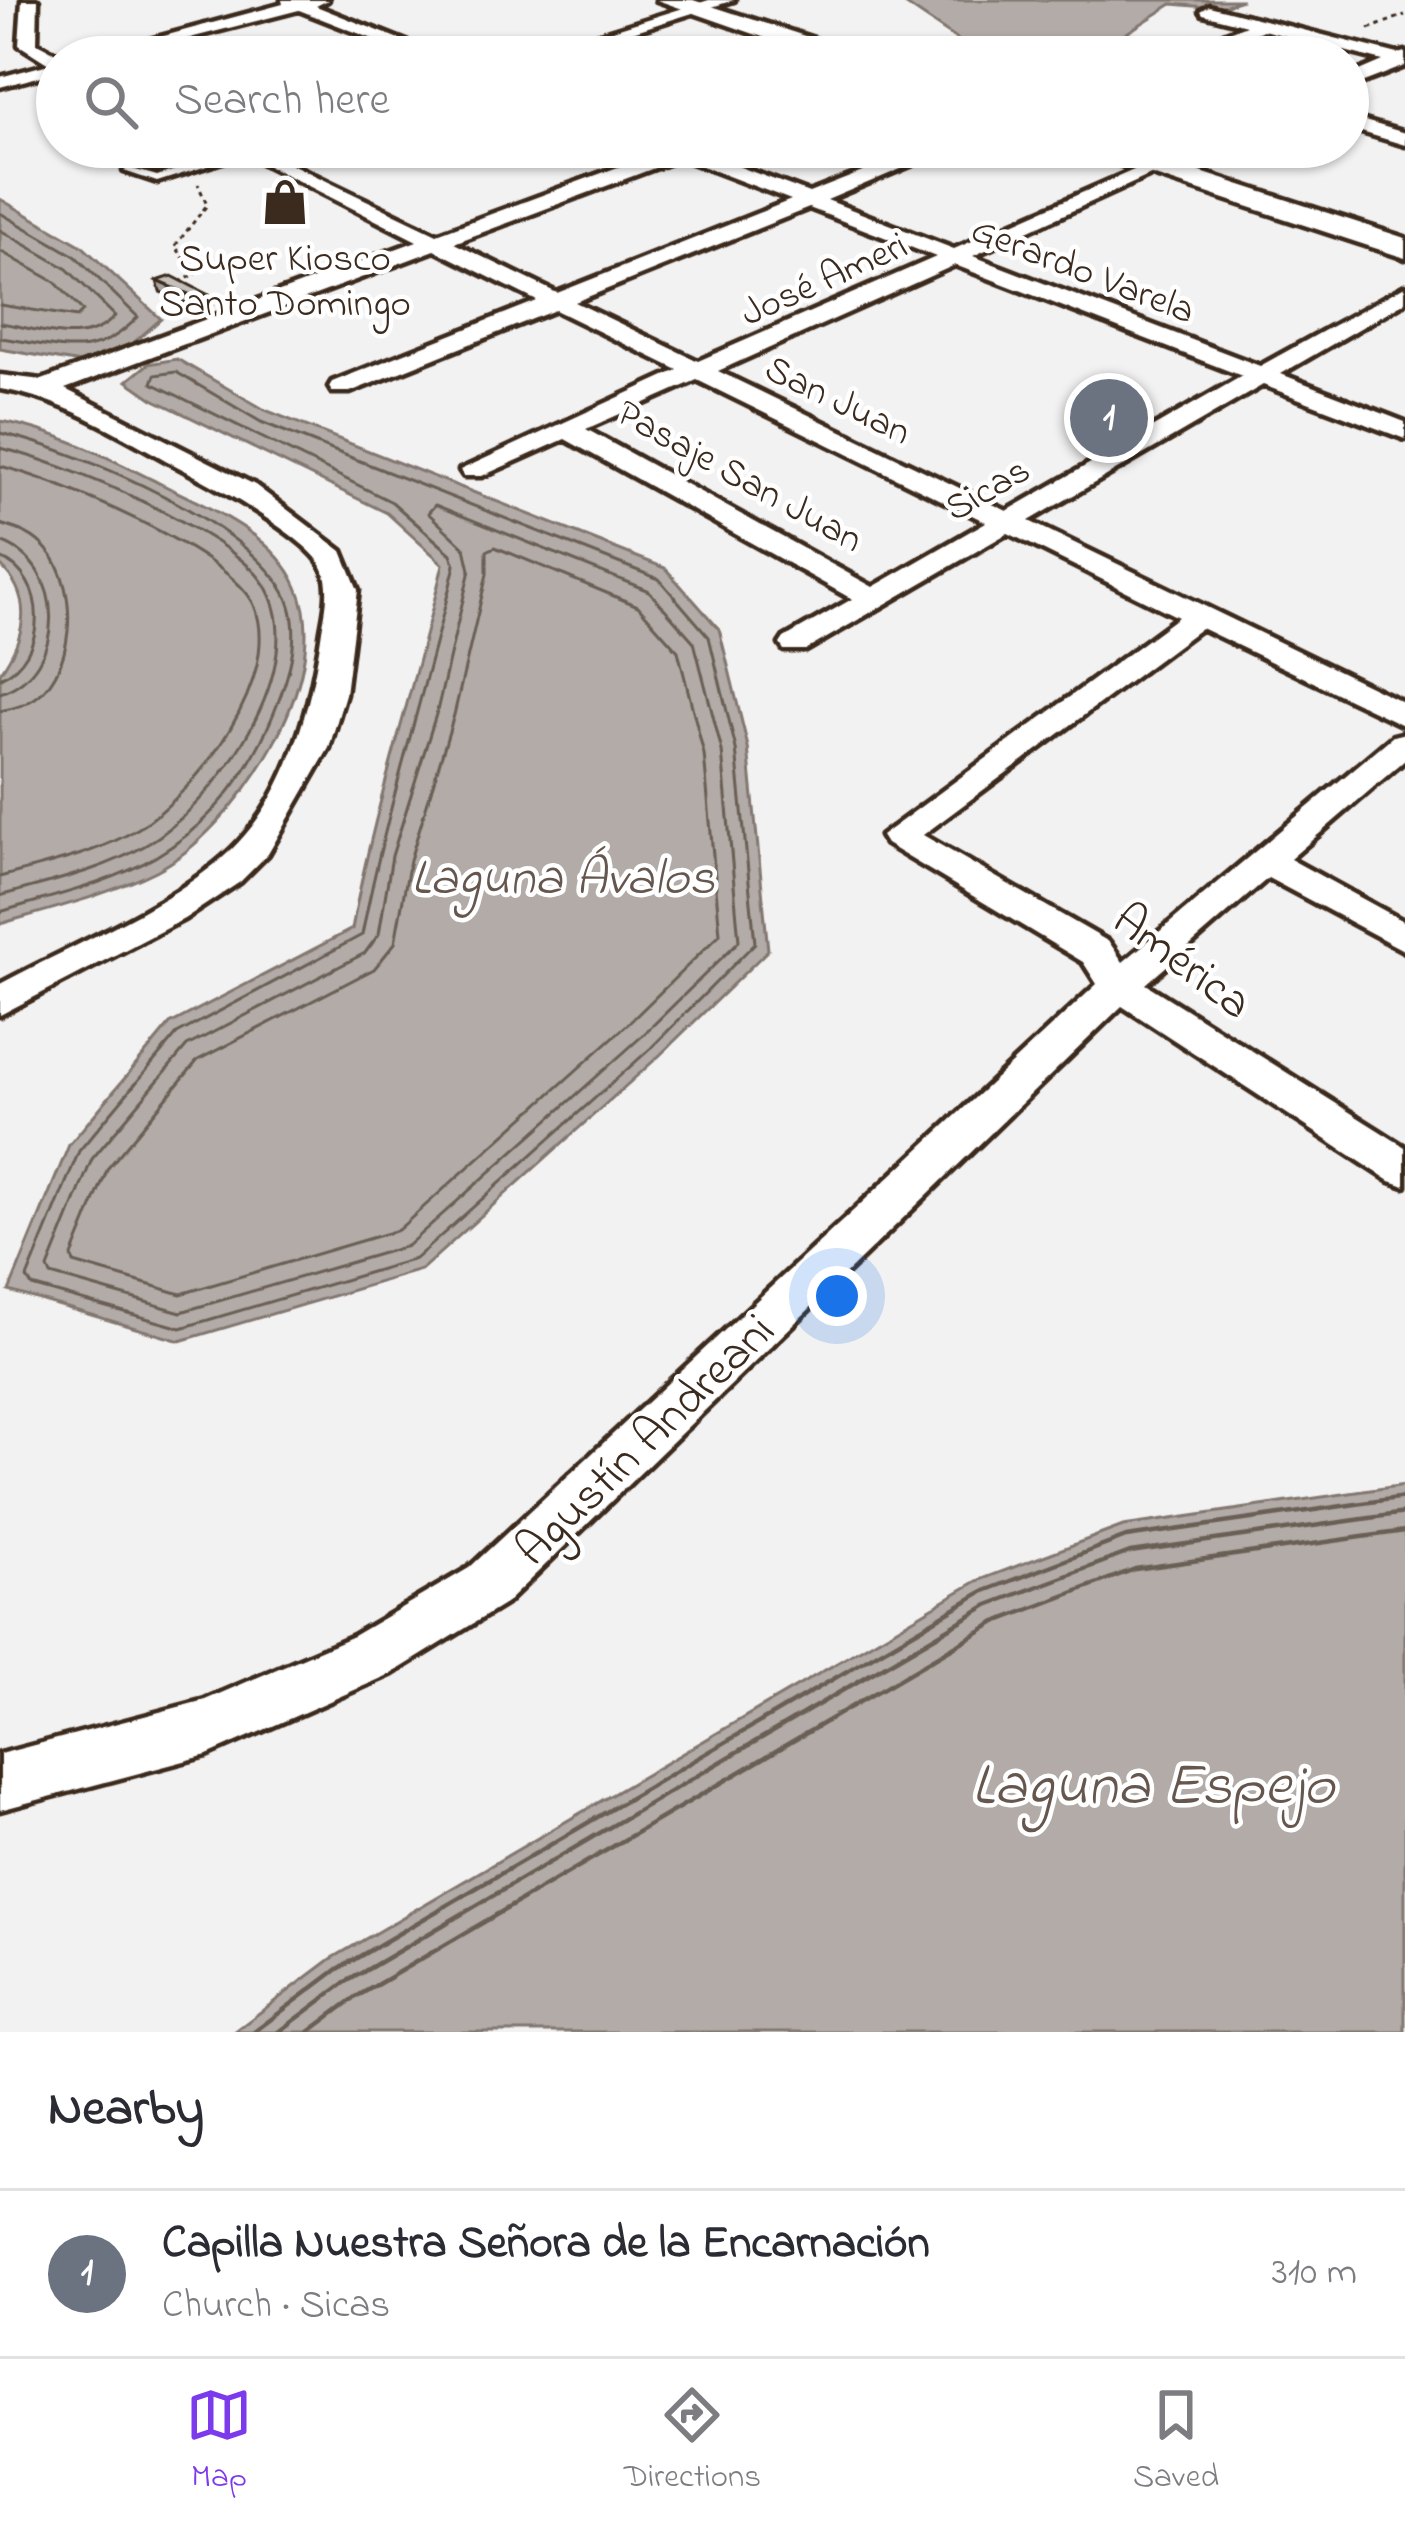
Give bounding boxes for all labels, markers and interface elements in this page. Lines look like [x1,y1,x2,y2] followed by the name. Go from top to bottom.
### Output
[36,36,1369,168] search box
[78,69,144,135] icon: search
[174,69,390,135] text: Search here
[260,177,310,227] shop icon: Super Kiosco Santo Domingo
[962,203,1203,341] street label: Gerardo Varela
[732,219,917,343] street label: José Ameri
[159,232,411,334] place label: Super Kiosco Santo Domingo
[754,342,920,462] street label: San Juan
[1070,373,1148,463] pin: 1
[605,387,872,569] street label: Pasaje San Juan
[935,444,1042,538] street label: Sicas
[411,843,715,918] water label: Laguna Ávalos
[1096,887,1266,1039] street label: América
[807,1266,867,1326] your location
[501,1299,793,1585] street label: Agustín Andreani
[972,1745,1336,1833] water label: Laguna Espejo
[48,2073,204,2148] text: Nearby
[162,2212,930,2278] text: Capilla Nuestra Señora de la Encarnación
[81,2245,93,2302] text: 1
[1272,2245,1357,2302] text: 310 m
[162,2278,390,2335] text: Church · Sicas
[186,2382,252,2502] tab: Map
[624,2382,761,2502] tab: Directions
[1133,2382,1219,2502] tab: Saved

